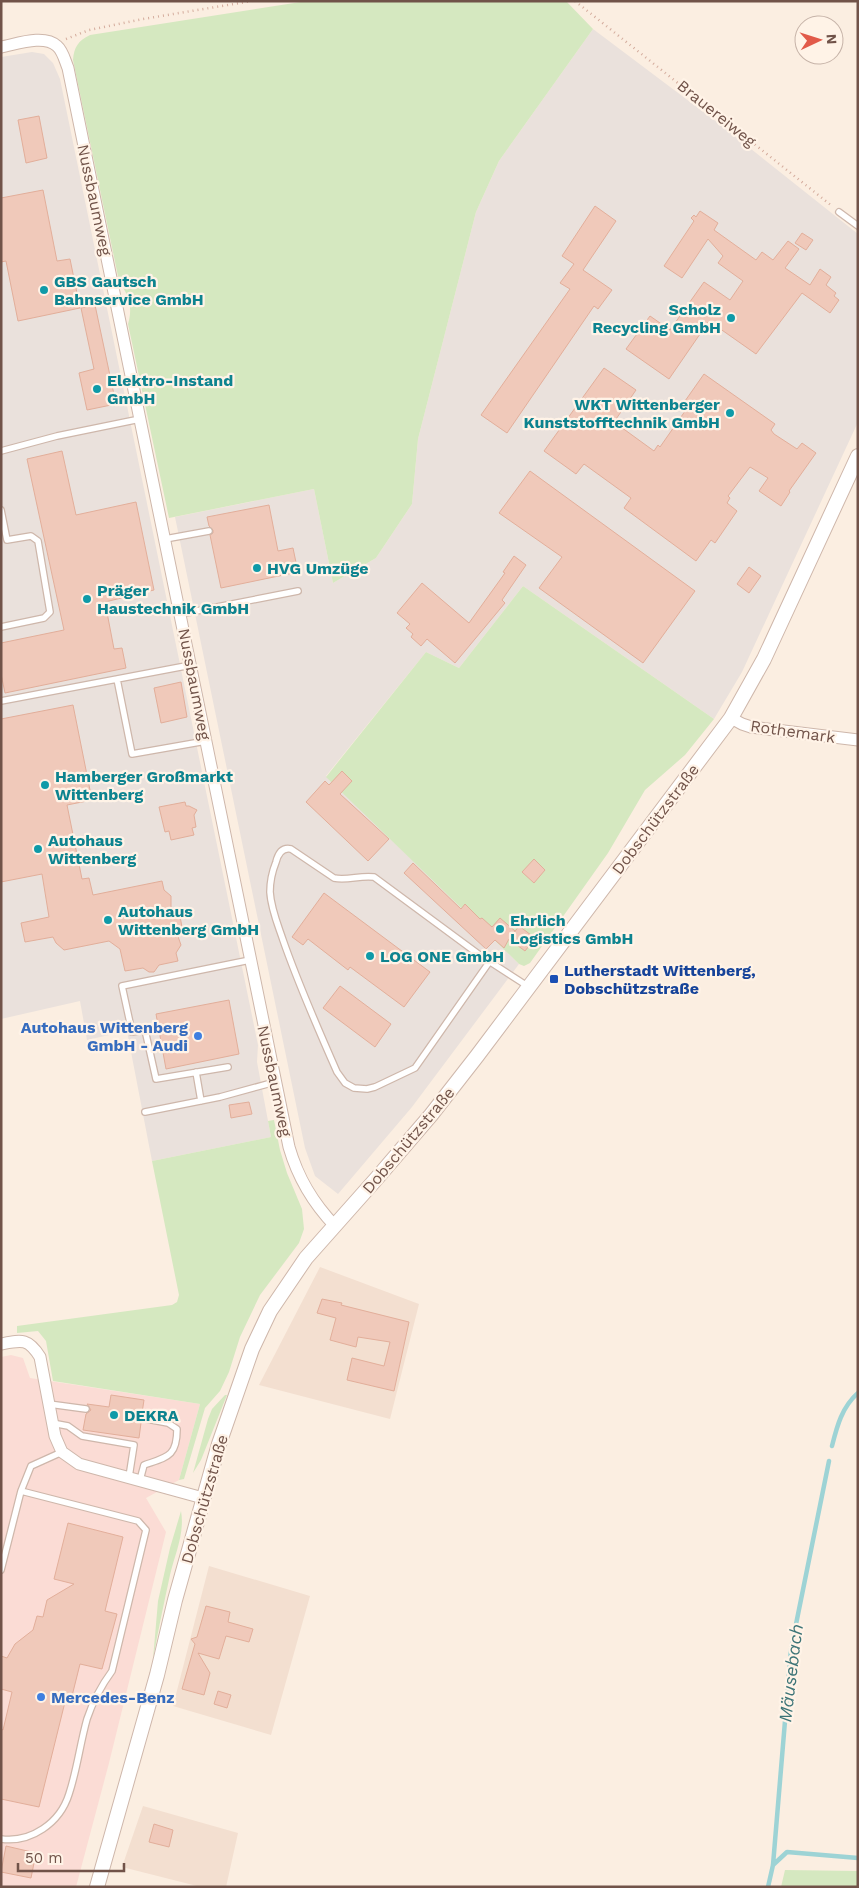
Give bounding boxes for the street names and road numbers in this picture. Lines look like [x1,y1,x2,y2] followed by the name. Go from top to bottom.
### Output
[674,76,760,151] street label: Brauereiweg
[73,143,116,258] street label: Nussbaumweg
[174,627,215,742] street label: Nussbaumweg
[749,716,837,747] street label: Rothemark
[608,760,703,878] street label: Dobschützstraße
[253,1024,296,1139] street label: Nussbaumweg
[358,1083,458,1197] street label: Dobschützstraße
[177,1433,232,1566] street label: Dobschützstraße

